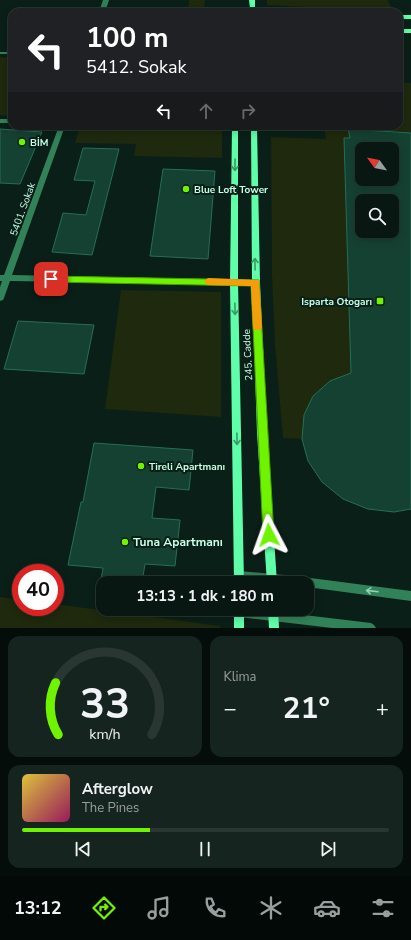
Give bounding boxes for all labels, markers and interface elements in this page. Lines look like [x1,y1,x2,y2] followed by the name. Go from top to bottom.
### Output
[86,19,169,57] text: 100 m
[20,24,72,76] icon: left
[86,55,186,79] text: 5412. Sokak
[153,100,175,122] icon: left
[195,100,217,122] icon: ahead
[237,100,259,122] icon: right
[30,136,48,150] place label: BİM
[17,137,27,147] marker: BİM
[355,142,399,186] north arrow
[355,142,399,238] map controls
[231,158,239,171] one-way arrow
[7,180,39,238] street label: 5401. Sokak
[194,183,268,197] place label: Blue Loft Tower
[181,184,191,194] marker: Blue Loft Tower
[355,194,399,238] button: search
[251,258,259,271] one-way arrow
[34,262,68,296] pin
[40,268,62,290] icon: arrive
[301,295,372,309] place label: Isparta Otogarı
[375,296,385,306] marker: Isparta Otogarı
[231,302,238,315] one-way arrow
[240,329,256,381] street label: 245. Cadde
[233,432,241,445] one-way arrow
[149,460,225,474] place label: Tireli Apartmanı
[136,461,146,471] marker: Tireli Apartmanı
[248,514,290,556] position arrow
[133,534,223,550] place label: Tuna Apartmanı
[120,537,130,547] marker: Tuna Apartmanı
[12,564,64,616] speed limit sign: 40
[136,586,274,606] text: 13:13 · 1 dk · 180 m
[366,587,379,595] one-way arrow
[224,668,257,686] text: Klima
[80,675,130,732] text: 33
[283,688,330,729] text: 21°
[224,694,237,724] text: −
[376,694,389,724] text: +
[89,724,120,743] text: km/h
[82,779,153,799] text: Afterglow
[82,799,139,817] text: The Pines
[72,838,94,860] icon: previous
[194,838,216,860] icon: pause
[317,838,339,860] icon: next
[90,894,118,922] icon: directions
[145,894,173,922] icon: music
[201,894,229,922] icon: phone
[257,894,285,922] icon: climate
[313,894,341,922] icon: car
[369,894,397,922] icon: filters
[14,896,62,920] text: 13:12

